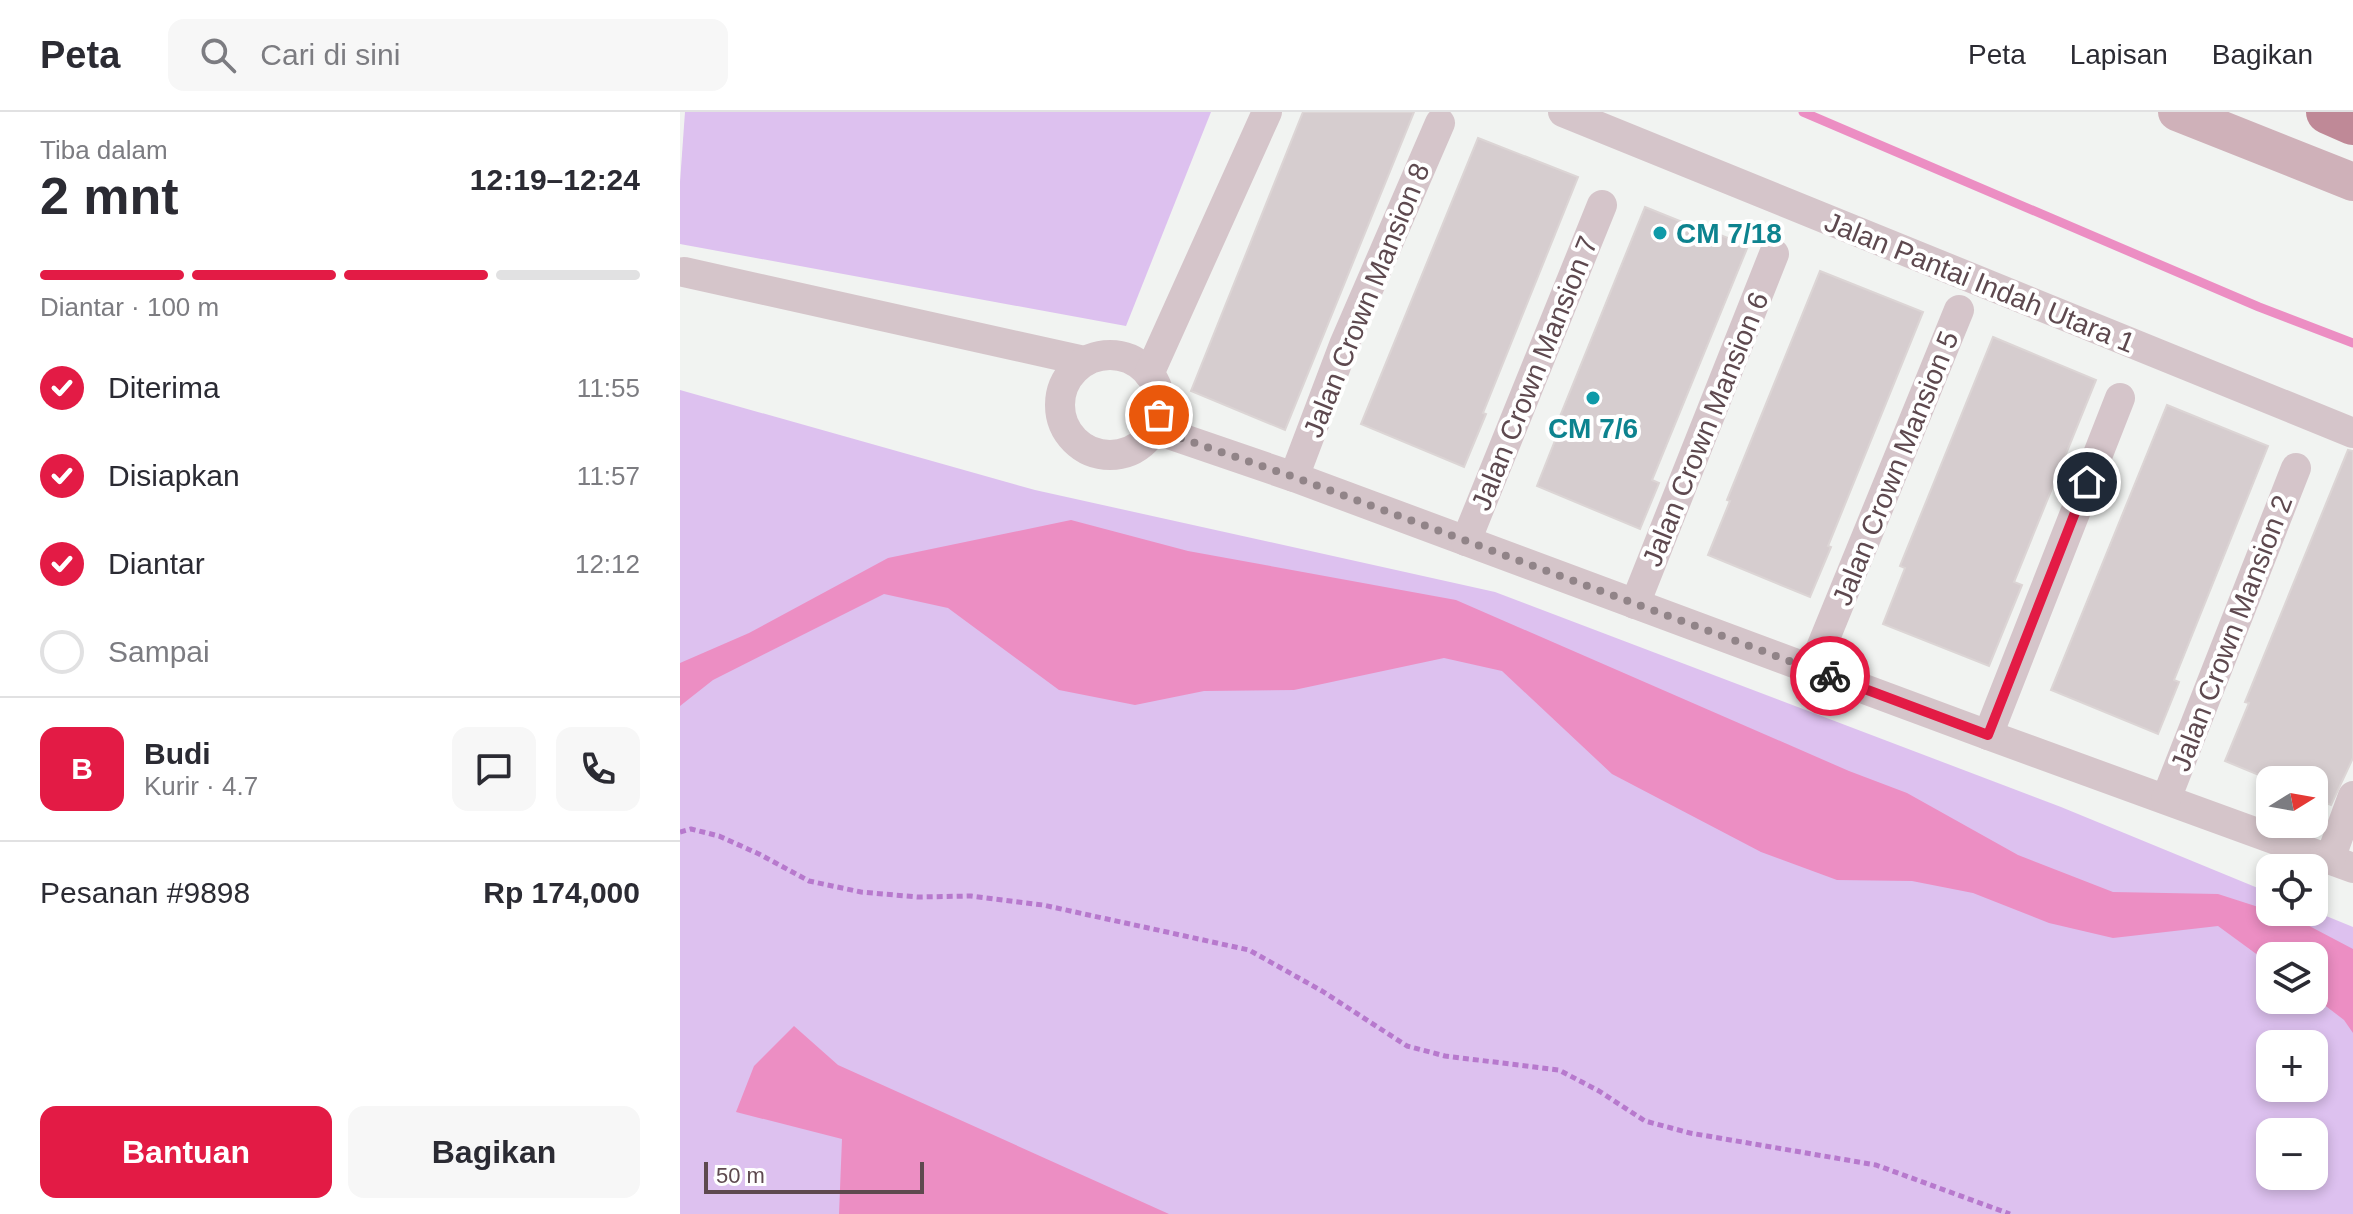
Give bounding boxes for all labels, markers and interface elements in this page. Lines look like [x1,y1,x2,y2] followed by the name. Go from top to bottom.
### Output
[168,19,728,91] search box
[196,33,240,77] icon: search
[40,34,120,76] text: Peta
[260,38,400,71] text: Cari di sini
[1968,39,2026,70] text: Peta
[2070,39,2168,70] text: Lapisan
[2212,39,2313,70] text: Bagikan
[40,135,168,165] text: Tiba dalam
[1297,159,1436,442] street label: Jalan Crown Mansion 8
[470,163,640,196] text: 12:19–12:24
[40,167,179,225] text: 2 mnt
[1820,206,2139,359] street label: Jalan Pantai Indah Utara 1
[1676,218,1782,249] place label: CM 7/18
[1651,224,1669,242] marker: CM 7/18
[1465,232,1604,515] street label: Jalan Crown Mansion 7
[1636,288,1775,571] street label: Jalan Crown Mansion 6
[40,292,219,322] text: Diantar · 100 m
[1826,327,1965,610] street label: Jalan Crown Mansion 5
[40,366,84,410] icon: check
[108,371,220,404] text: Diterima
[577,373,640,403] text: 11:55
[1125,381,1193,449] pin
[1584,389,1602,407] marker: CM 7/6
[1137,393,1181,437] icon: bag
[1548,413,1638,444] place label: CM 7/6
[2053,448,2121,516] pin
[40,454,84,498] icon: check
[108,459,240,492] text: Disiapkan
[2065,460,2109,504] icon: home
[577,461,640,491] text: 11:57
[2165,491,2298,775] street label: Jalan Crown Mansion 2
[40,542,84,586] icon: check
[108,547,205,580] text: Diantar
[575,549,640,579] text: 12:12
[108,635,210,668] text: Sampai
[1790,636,1870,716] courier
[1808,654,1852,698] icon: bike
[452,727,536,811] button: chat
[556,727,640,811] button: phone
[144,737,211,770] text: Budi
[71,752,93,785] text: B
[2256,766,2328,838] north arrow
[2256,766,2328,1190] map controls
[144,771,258,801] text: Kurir · 4.7
[2256,854,2328,926] button: locate
[40,876,250,909] text: Pesanan #9898
[483,876,640,909] text: Rp 174,000
[2256,942,2328,1014] button: layers
[2256,1030,2328,1102] button: +
[40,1106,332,1198] button: Bantuan
[348,1106,640,1198] button: Bagikan
[2256,1118,2328,1190] button: −
[704,1158,924,1194] scale bar
[716,1163,765,1188] text: 50 m

